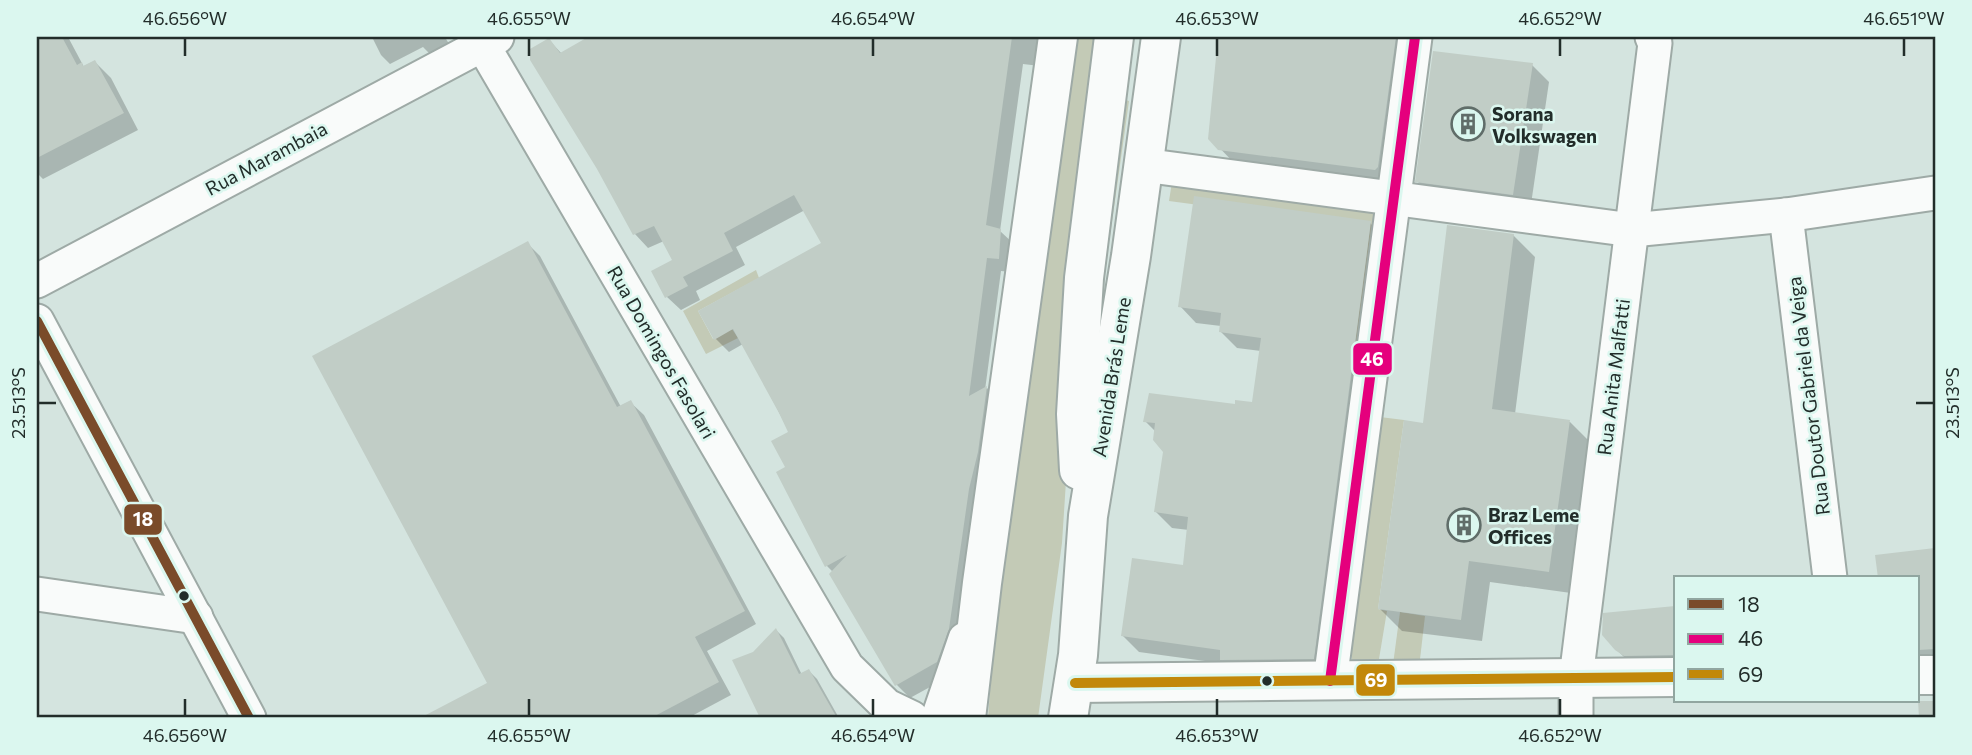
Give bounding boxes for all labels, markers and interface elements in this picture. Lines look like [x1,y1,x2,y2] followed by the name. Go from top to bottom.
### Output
[143,7,227,29] text: 46.656°W
[487,7,571,29] text: 46.655°W
[831,7,915,29] text: 46.654°W
[1175,7,1259,29] text: 46.653°W
[1518,7,1602,29] text: 46.652°W
[1863,7,1945,29] text: 46.651°W
[1492,102,1597,147] place label: Sorana Volkswagen
[1449,105,1487,143] building icon: Sorana Volkswagen
[201,116,331,200] street label: Rua Marambaia
[603,261,721,443] street label: Rua Domingos Fasolari
[1782,275,1834,517] street label: Rua Doutor Gabriel da Veiga
[1087,295,1135,459] street label: Avenida Brás Leme
[1592,297,1634,457] street label: Rua Anita Malfatti
[1352,342,1393,376] line badge: 46
[1360,347,1384,370] text: 46
[7,367,29,439] text: 23.513°S
[1941,367,1963,439] text: 23.513°S
[123,503,163,536] line badge: 18
[1488,503,1579,548] place label: Braz Leme Offices
[1445,506,1483,544] building icon: Braz Leme Offices
[133,507,153,530] text: 18
[1674,576,1920,702] legend
[177,589,191,603] unlabelled marker
[1738,591,1760,616] text: 18
[1738,625,1763,650] text: 46
[1738,661,1763,686] text: 69
[1355,663,1396,697] line badge: 69
[1364,668,1388,691] text: 69
[1260,674,1274,688] unlabelled marker
[143,724,227,746] text: 46.656°W
[487,724,571,746] text: 46.655°W
[831,724,915,746] text: 46.654°W
[1175,724,1259,746] text: 46.653°W
[1518,724,1602,746] text: 46.652°W

